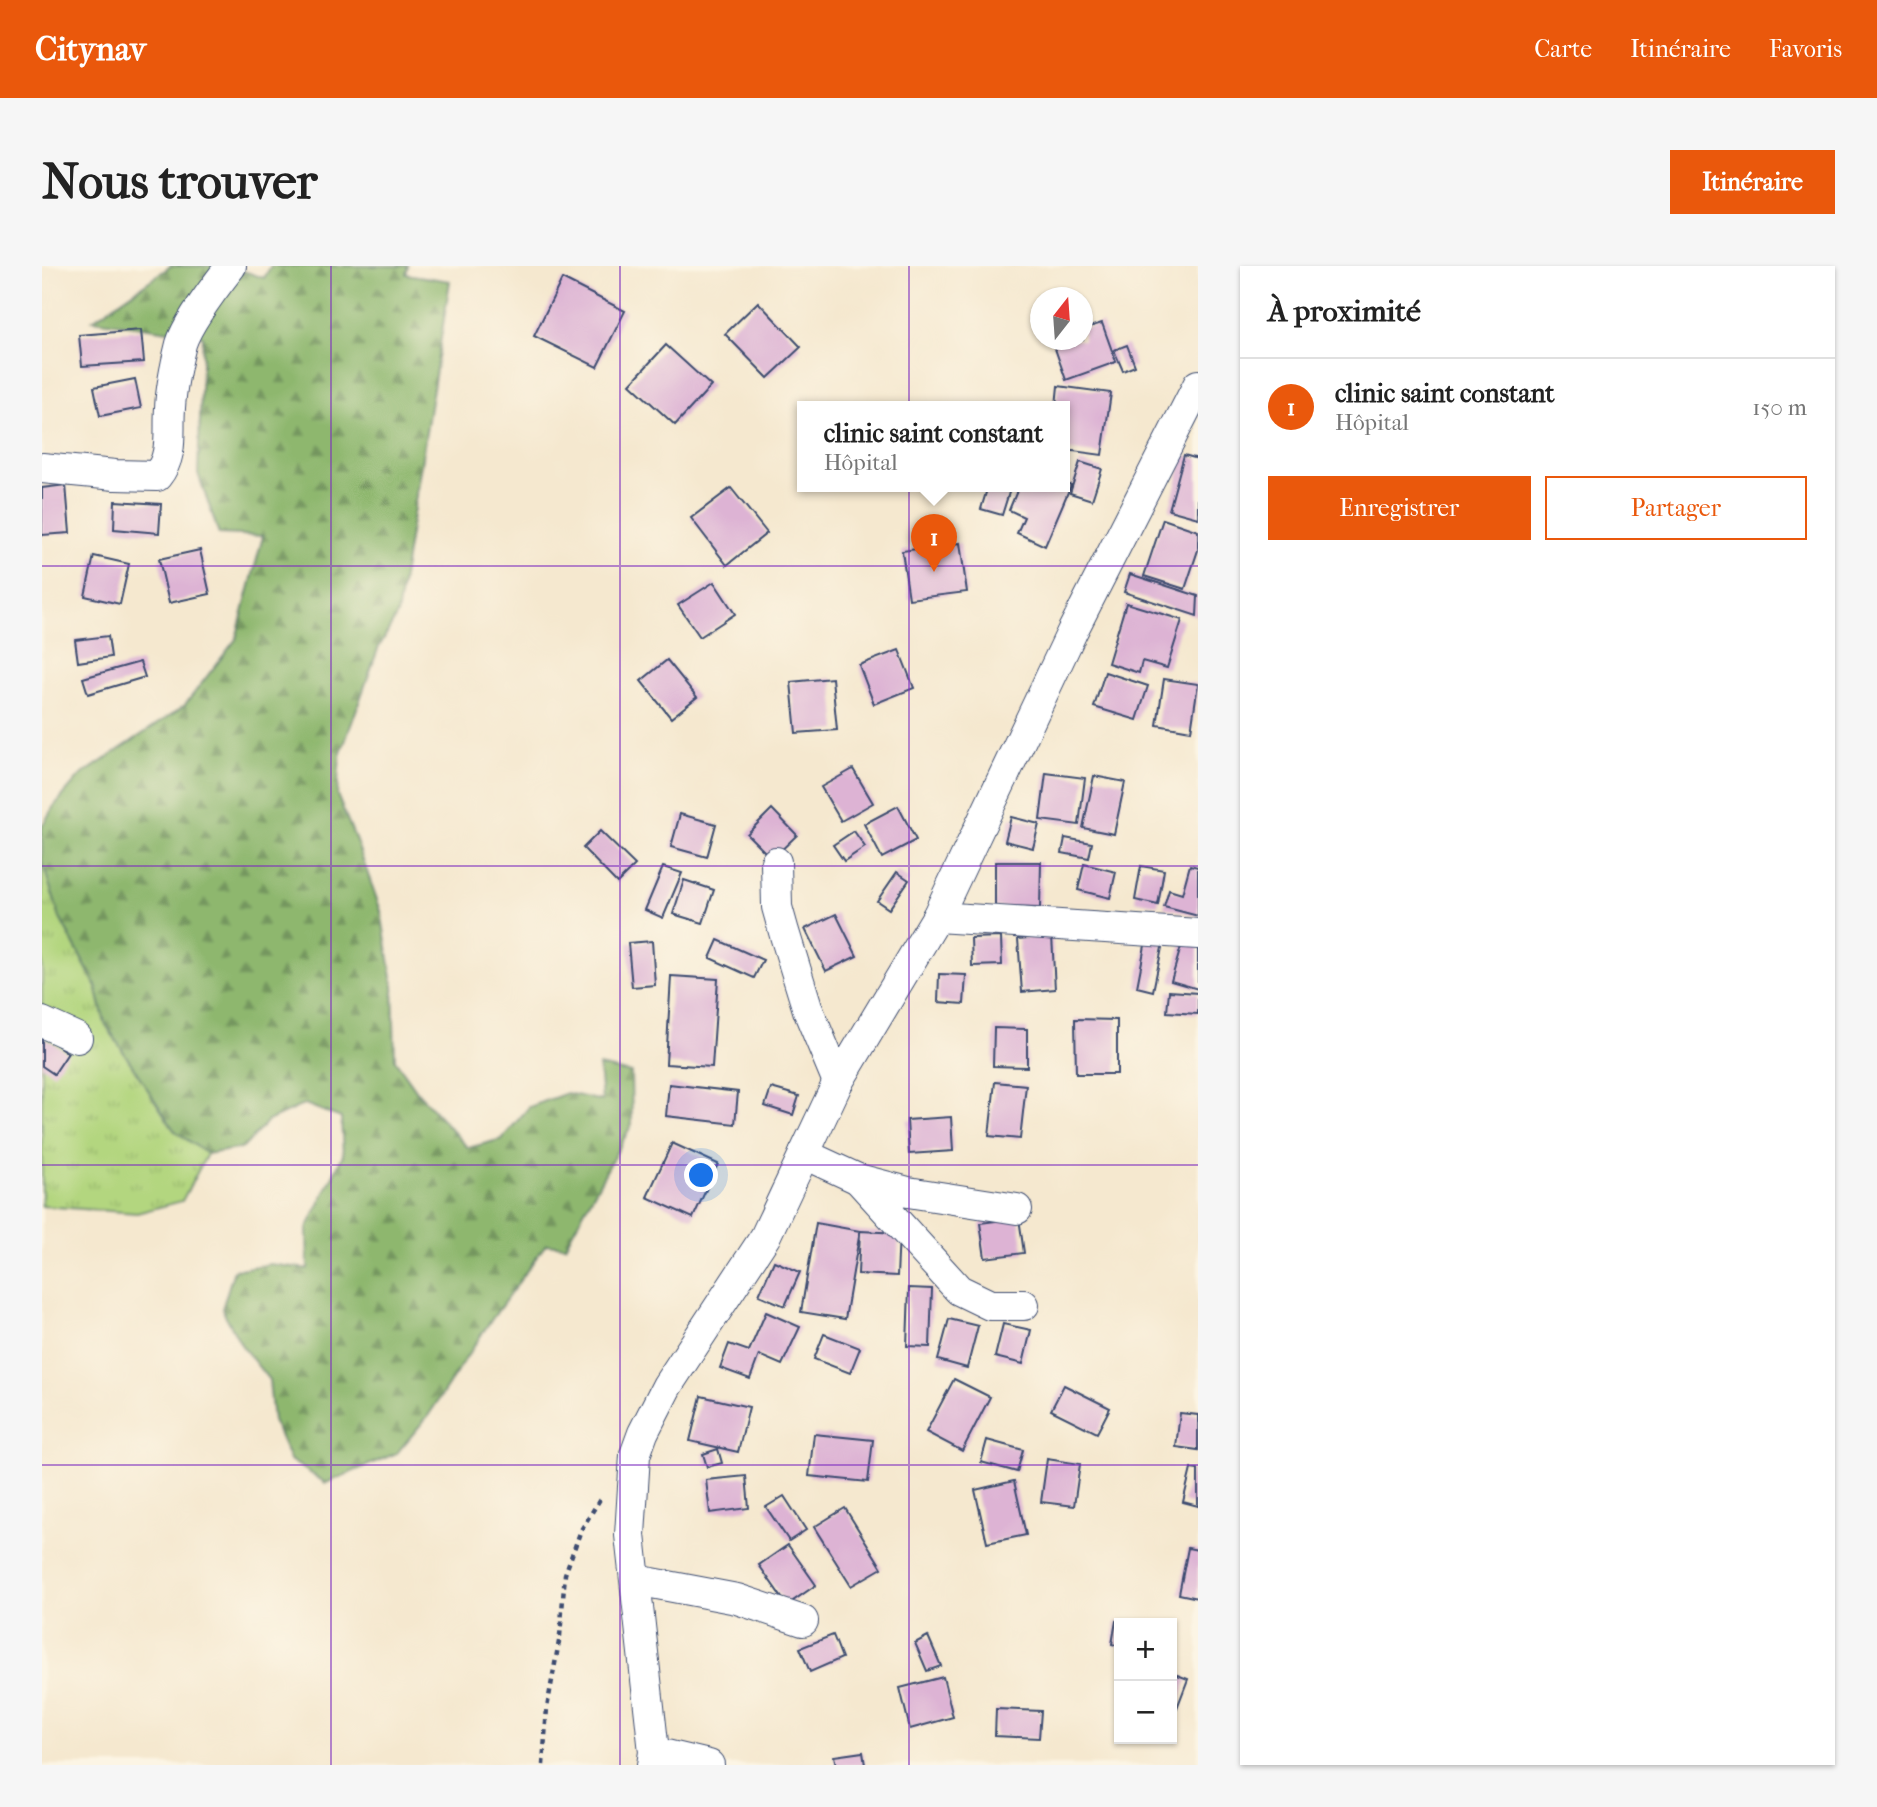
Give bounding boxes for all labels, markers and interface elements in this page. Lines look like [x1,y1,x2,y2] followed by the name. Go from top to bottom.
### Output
[35,30,146,69] text: Citynav
[1534,35,1592,63] text: Carte
[1630,35,1731,63] text: Itinéraire
[1769,35,1842,63] text: Favoris
[1670,150,1835,214] button: Itinéraire
[42,153,317,211] text: Nous trouver
[1030,287,1093,350] north arrow
[1268,294,1421,329] text: À proximité
[1335,378,1555,409] text: clinic saint constant
[1287,394,1295,421] text: 1
[1752,394,1807,421] text: 150 m
[797,401,1070,492] popup
[1335,409,1409,436] text: Hôpital
[824,418,1043,449] text: clinic saint constant
[824,449,898,476] text: Hôpital
[1268,476,1531,540] button: Enregistrer
[1545,476,1807,540] button: Partager
[911,514,957,572] pin: 1
[684,1158,718,1192] your location
[1114,1618,1177,1744] map controls
[1114,1618,1177,1681] button: +
[1114,1681,1177,1744] button: −

